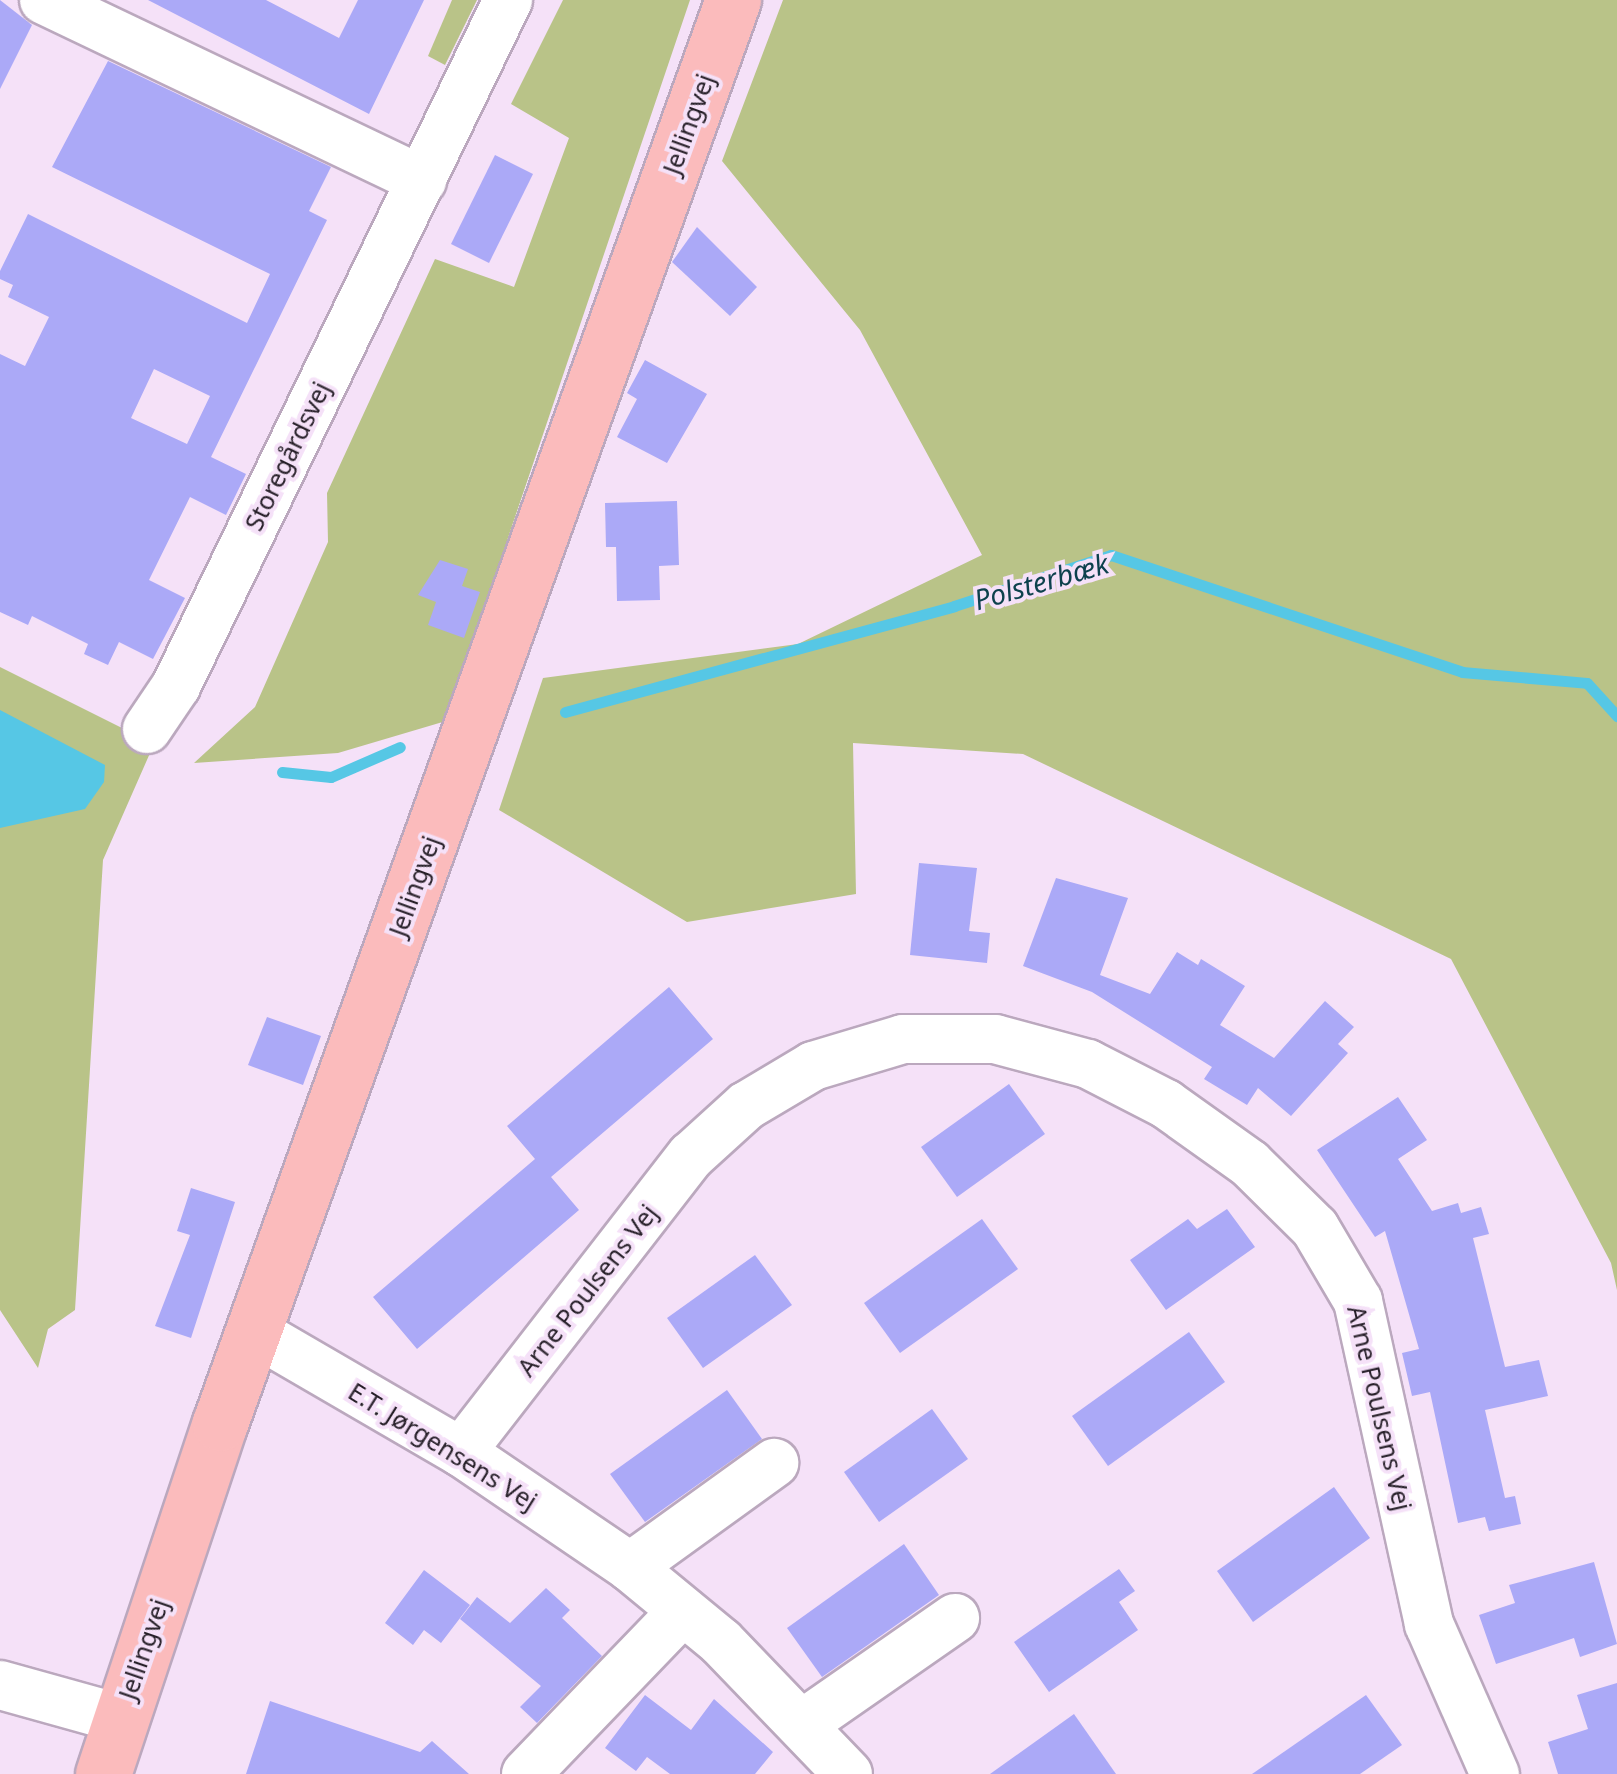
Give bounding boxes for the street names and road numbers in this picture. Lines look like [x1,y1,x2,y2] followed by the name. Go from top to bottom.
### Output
[656,70,720,178] street label: Jellingvej
[238,377,336,535] street label: Storegårdsvej
[382,832,446,940] street label: Jellingvej
[511,1198,663,1382] street label: Arne Poulsens Vej
[1342,1303,1418,1513] street label: Arne Poulsens Vej
[343,1376,543,1516] street label: E.T. Jørgensens Vej
[112,1595,174,1703] street label: Jellingvej

